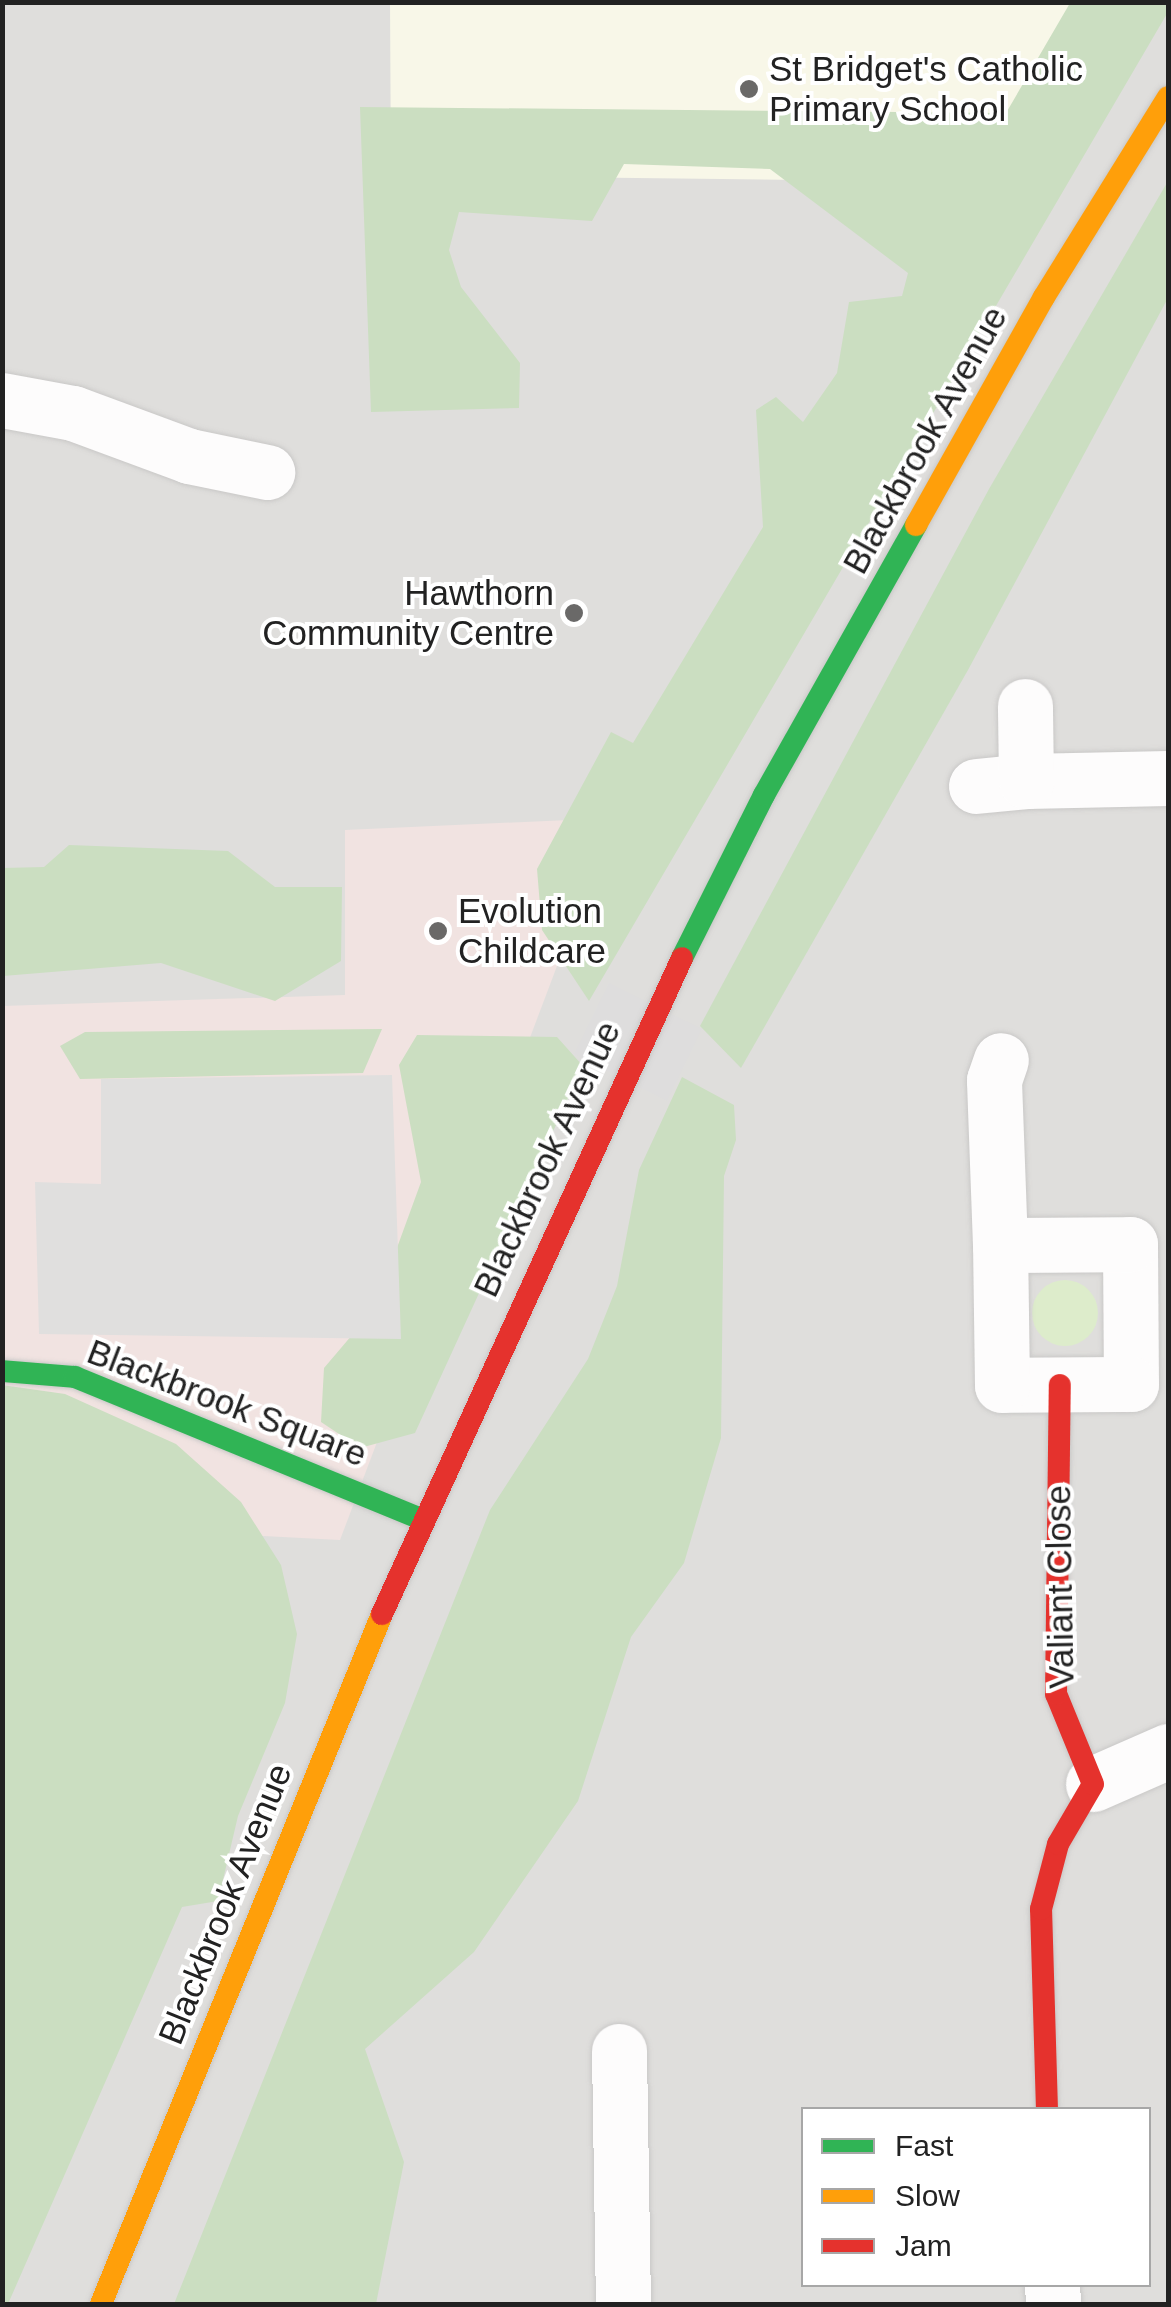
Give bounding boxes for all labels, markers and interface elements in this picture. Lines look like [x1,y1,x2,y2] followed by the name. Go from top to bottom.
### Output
[769,48,1083,130] place label: St Bridget's Catholic Primary School
[738,78,760,100] marker: St Bridget's Catholic Primary School
[834,298,1016,582] street label: Blackbrook Avenue
[262,572,554,654] place label: Hawthorn Community Centre
[563,602,585,624] marker: Hawthorn Community Centre
[458,890,606,972] place label: Evolution Childcare
[427,920,449,942] marker: Evolution Childcare
[464,1014,630,1304] street label: Blackbrook Avenue
[81,1330,373,1476] street label: Blackbrook Square
[1037,1485,1083,1689] street label: Valiant Close
[149,1757,301,2051] street label: Blackbrook Avenue
[801,2107,1151,2287] legend
[895,2129,953,2162] text: Fast
[895,2179,960,2212] text: Slow
[895,2229,952,2262] text: Jam

